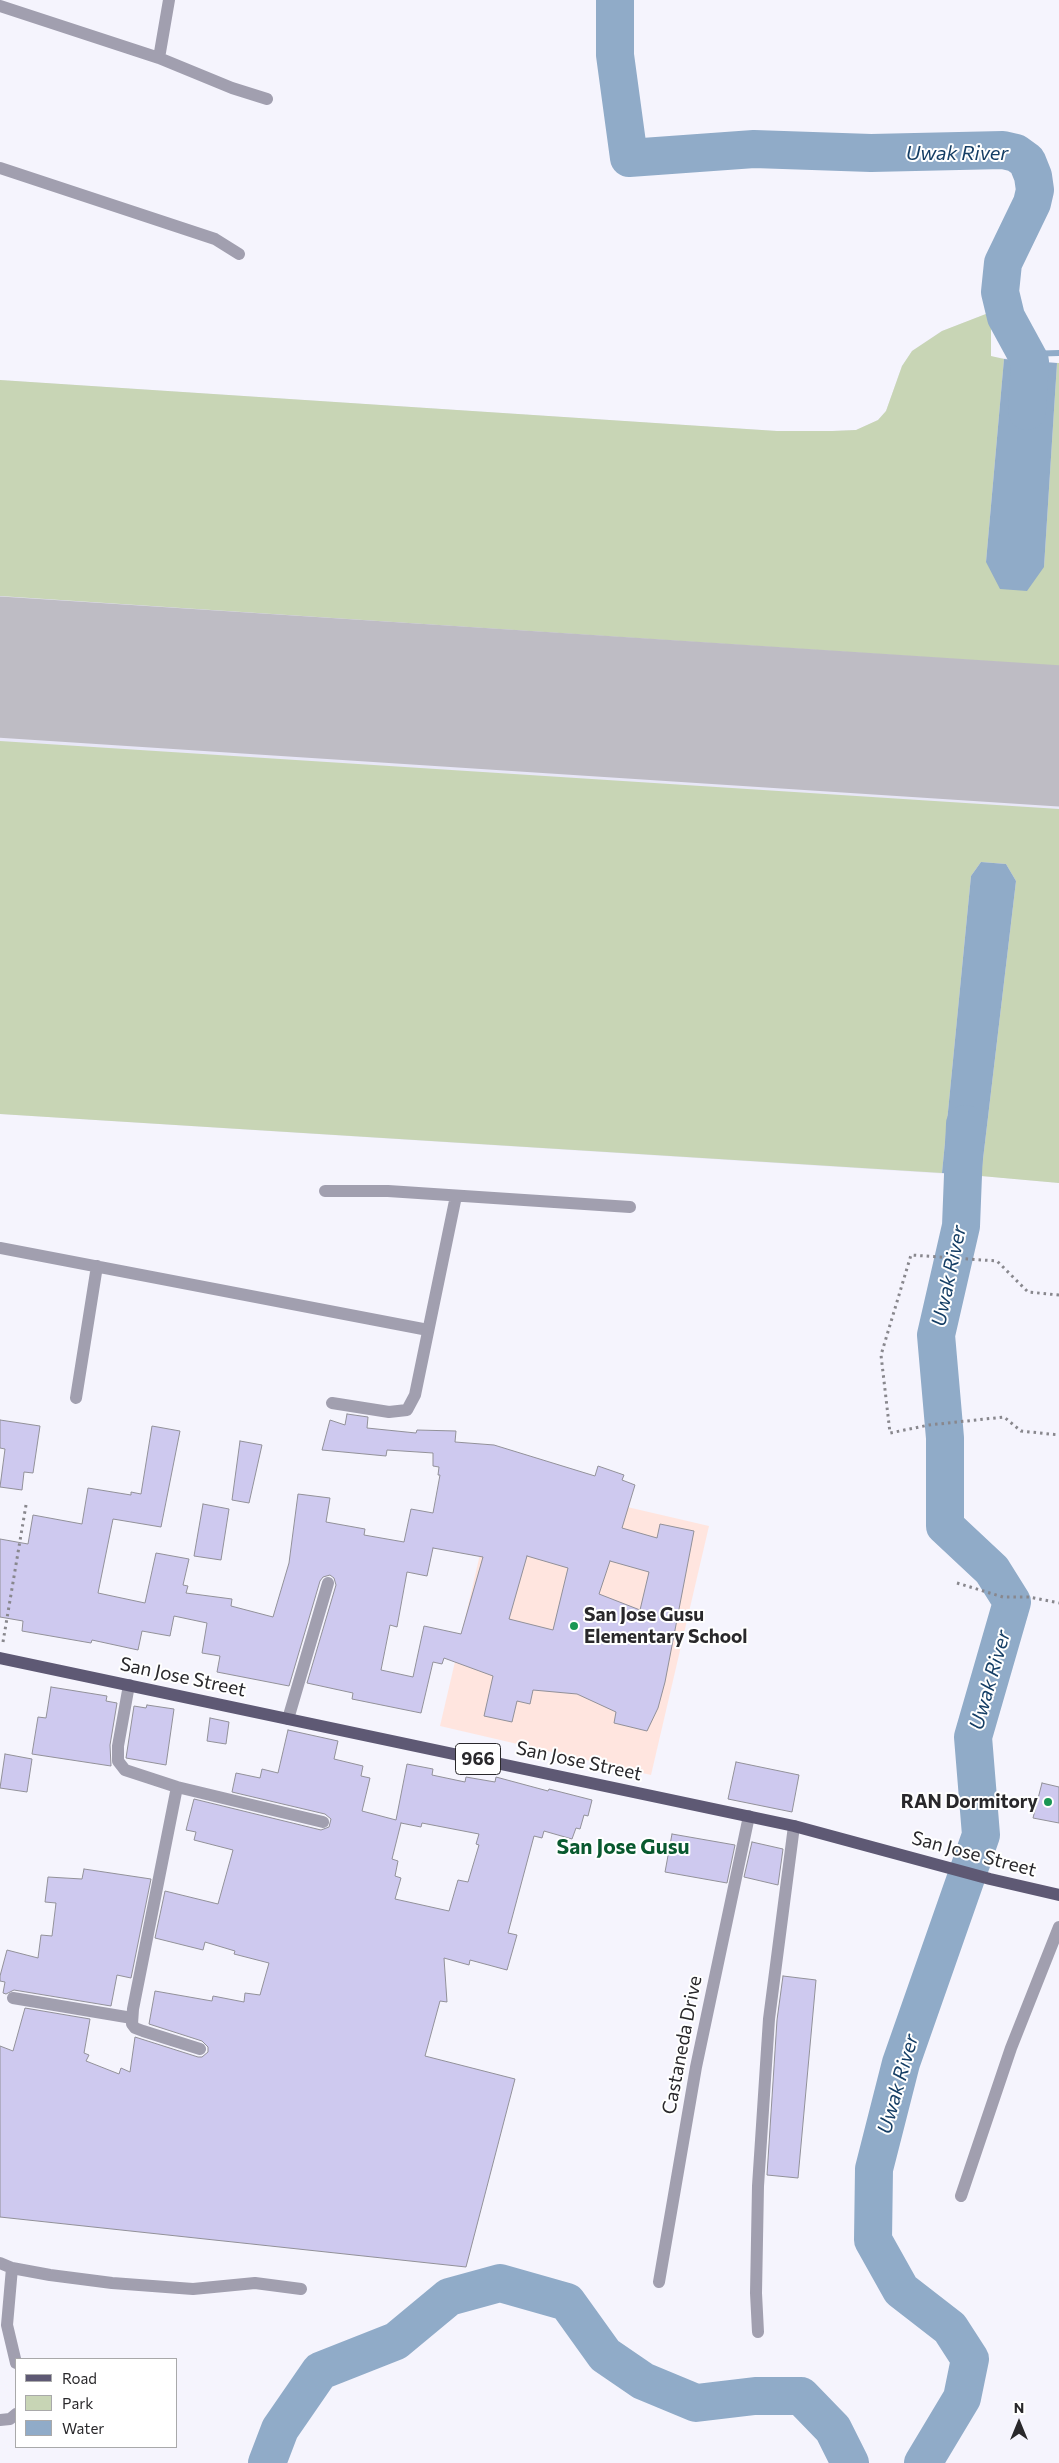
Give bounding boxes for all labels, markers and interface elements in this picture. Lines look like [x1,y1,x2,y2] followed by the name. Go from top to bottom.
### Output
[906,141,1008,165] water label: Uwak River
[927,1223,971,1329] water label: Uwak River
[584,1604,748,1648] place label: San Jose Gusu Elementary School
[568,1620,580,1632] marker: San Jose Gusu Elementary School
[964,1627,1016,1733] water label: Uwak River
[118,1653,248,1701] street label: San Jose Street
[514,1737,644,1785] street label: San Jose Street
[456,1744,500,1775] road number: 966
[901,1791,1038,1813] place label: RAN Dormitory
[1042,1796,1054,1808] marker: RAN Dormitory
[909,1826,1039,1882] street label: San Jose Street
[557,1834,689,1860] district label: San Jose Gusu
[657,1974,707,2116] street label: Castaneda Drive
[872,2031,924,2137] water label: Uwak River
[15,2358,178,2448] legend
[62,2369,97,2387] text: Road
[62,2394,93,2412] text: Park
[994,2398,1044,2448] north arrow
[1014,2399,1024,2416] text: N
[62,2419,104,2437] text: Water

